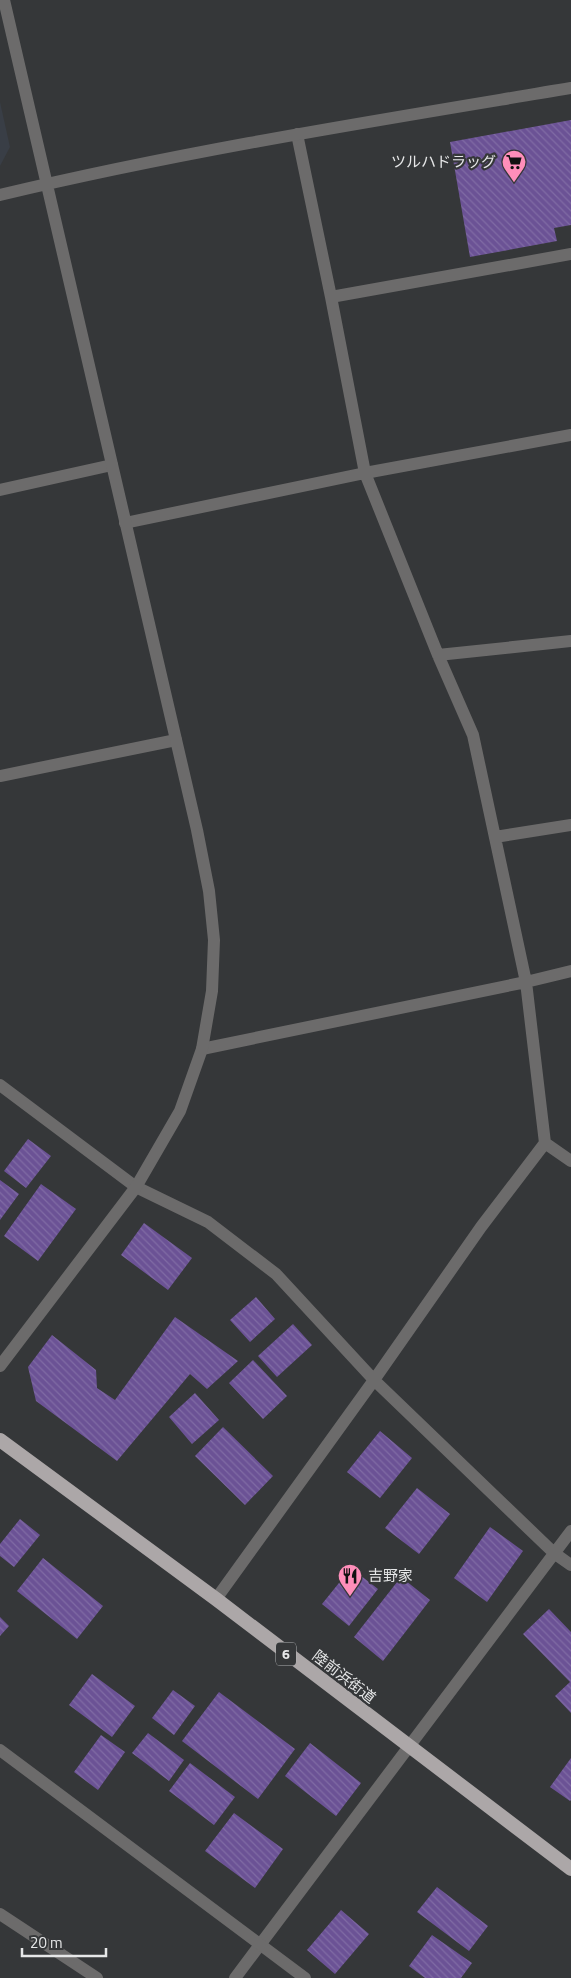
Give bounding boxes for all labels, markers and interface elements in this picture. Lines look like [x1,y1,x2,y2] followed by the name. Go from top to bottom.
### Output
[501,149,527,183] supermarket icon: ツルハドラッグ
[391,150,496,173] place label: ツルハドラッグ
[337,1563,363,1597] restaurant icon: 吉野家
[368,1564,413,1587] place label: 吉野家
[276,1642,296,1666] road number: 6
[308,1644,381,1709] street label: 陸前浜街道
[22,1926,106,1958] scale bar
[30,1931,63,1954] text: 20 m

